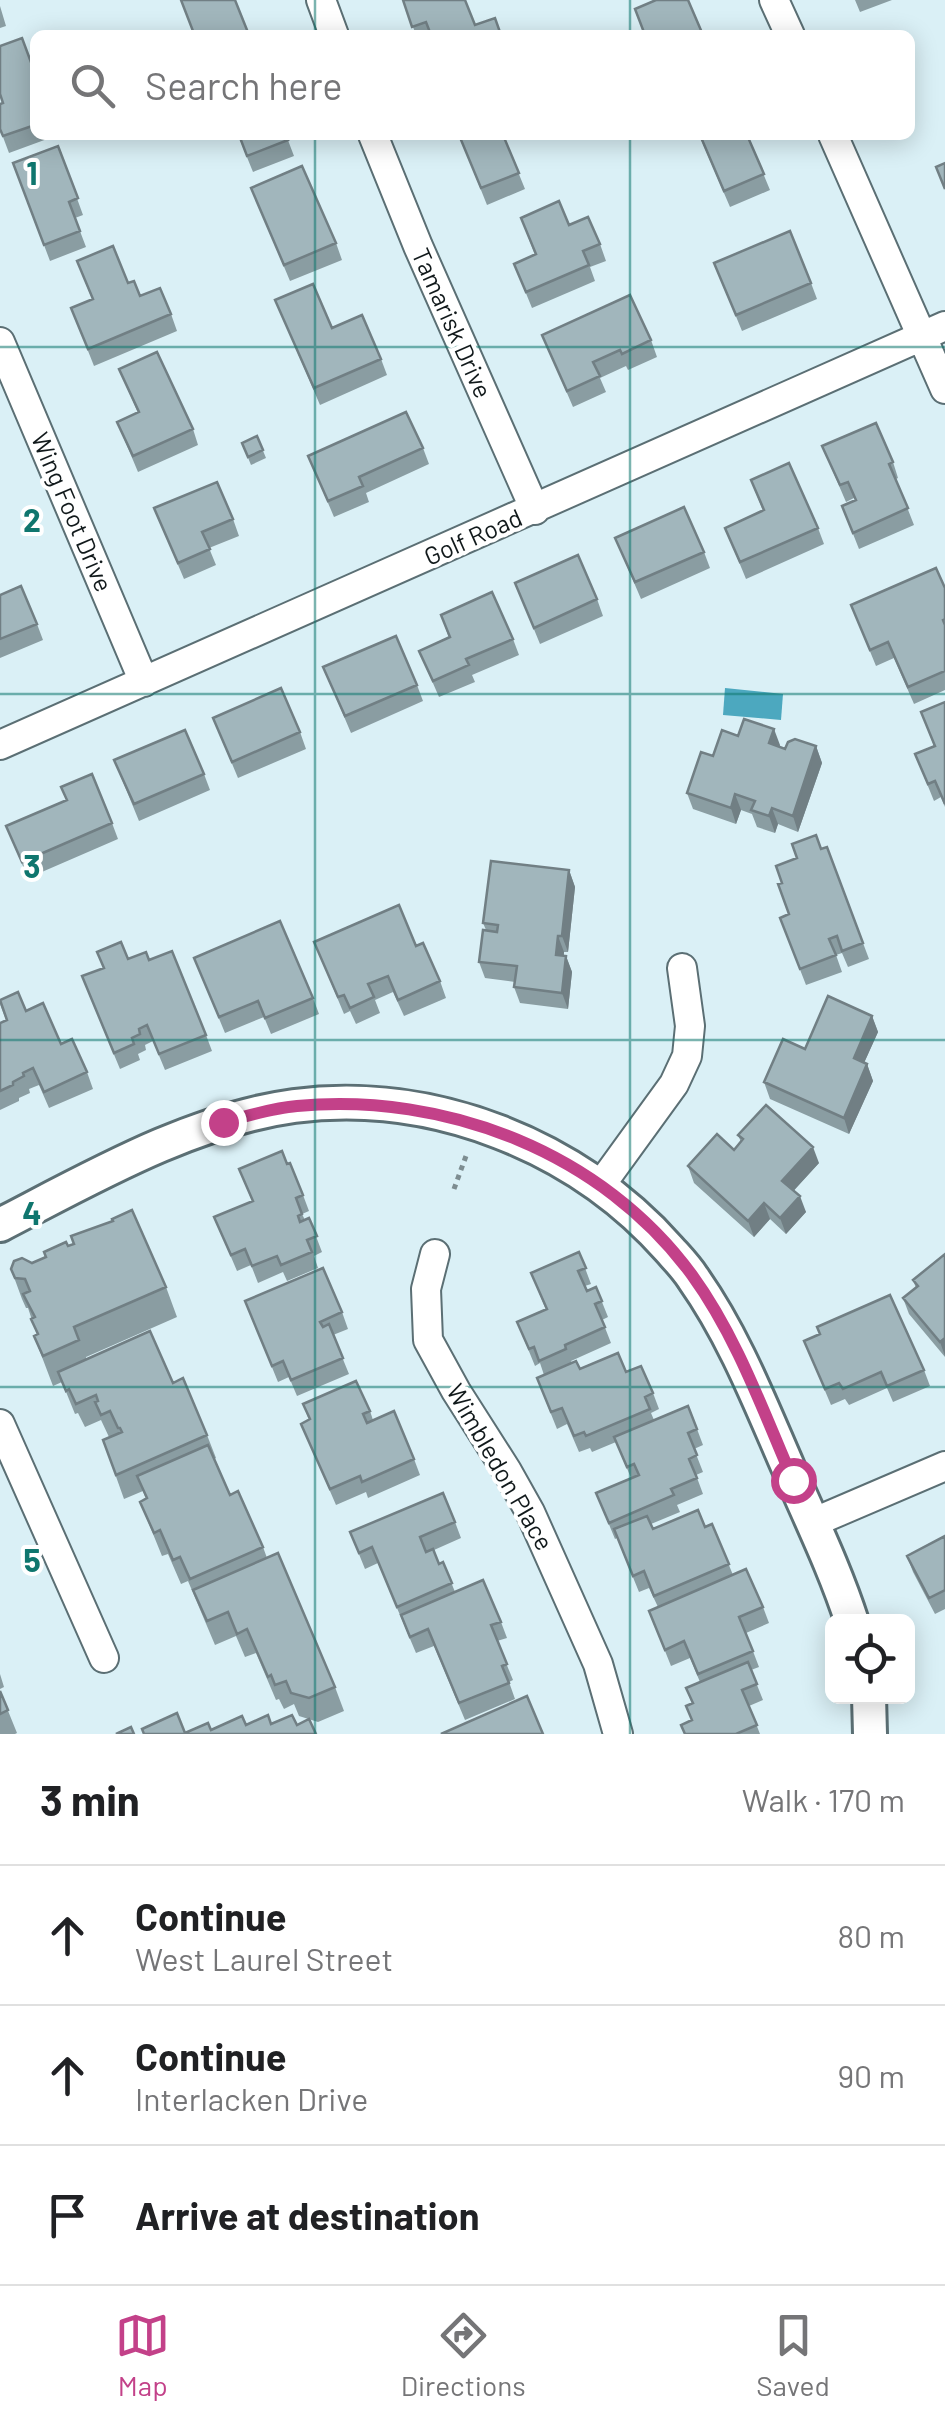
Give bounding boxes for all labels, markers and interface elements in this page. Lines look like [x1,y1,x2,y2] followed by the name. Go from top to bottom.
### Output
[30,30,915,140] search box
[65,58,120,113] icon: search
[145,62,343,108] text: Search here
[26,153,38,191] text: 1
[407,243,499,402] street label: Tamarisk Drive
[26,427,120,596] street label: Wing Foot Drive
[23,500,41,538] text: 2
[419,501,526,571] street label: Golf Road
[23,846,41,884] text: 3
[201,1100,247,1146] route end
[22,1193,42,1231] text: 4
[441,1378,561,1555] street label: Wimbledon Place
[771,1458,817,1504] route start
[23,1540,41,1578] text: 5
[825,1614,915,1704] map controls
[825,1614,915,1704] button: locate
[40,1774,140,1824] text: 3 min
[742,1780,905,1818] text: Walk · 170 m
[135,1893,286,1939] text: Continue
[40,1908,95,1963] icon: ahead
[837,1916,905,1954] text: 80 m
[135,1939,393,1977] text: West Laurel Street
[135,2033,286,2079] text: Continue
[40,2048,95,2103] icon: ahead
[837,2056,905,2094] text: 90 m
[135,2079,368,2117] text: Interlacken Drive
[40,2188,95,2243] icon: arrive
[135,2192,480,2238] text: Arrive at destination
[115,2308,170,2402] tab: Map
[401,2308,526,2402] tab: Directions
[756,2308,830,2402] tab: Saved

